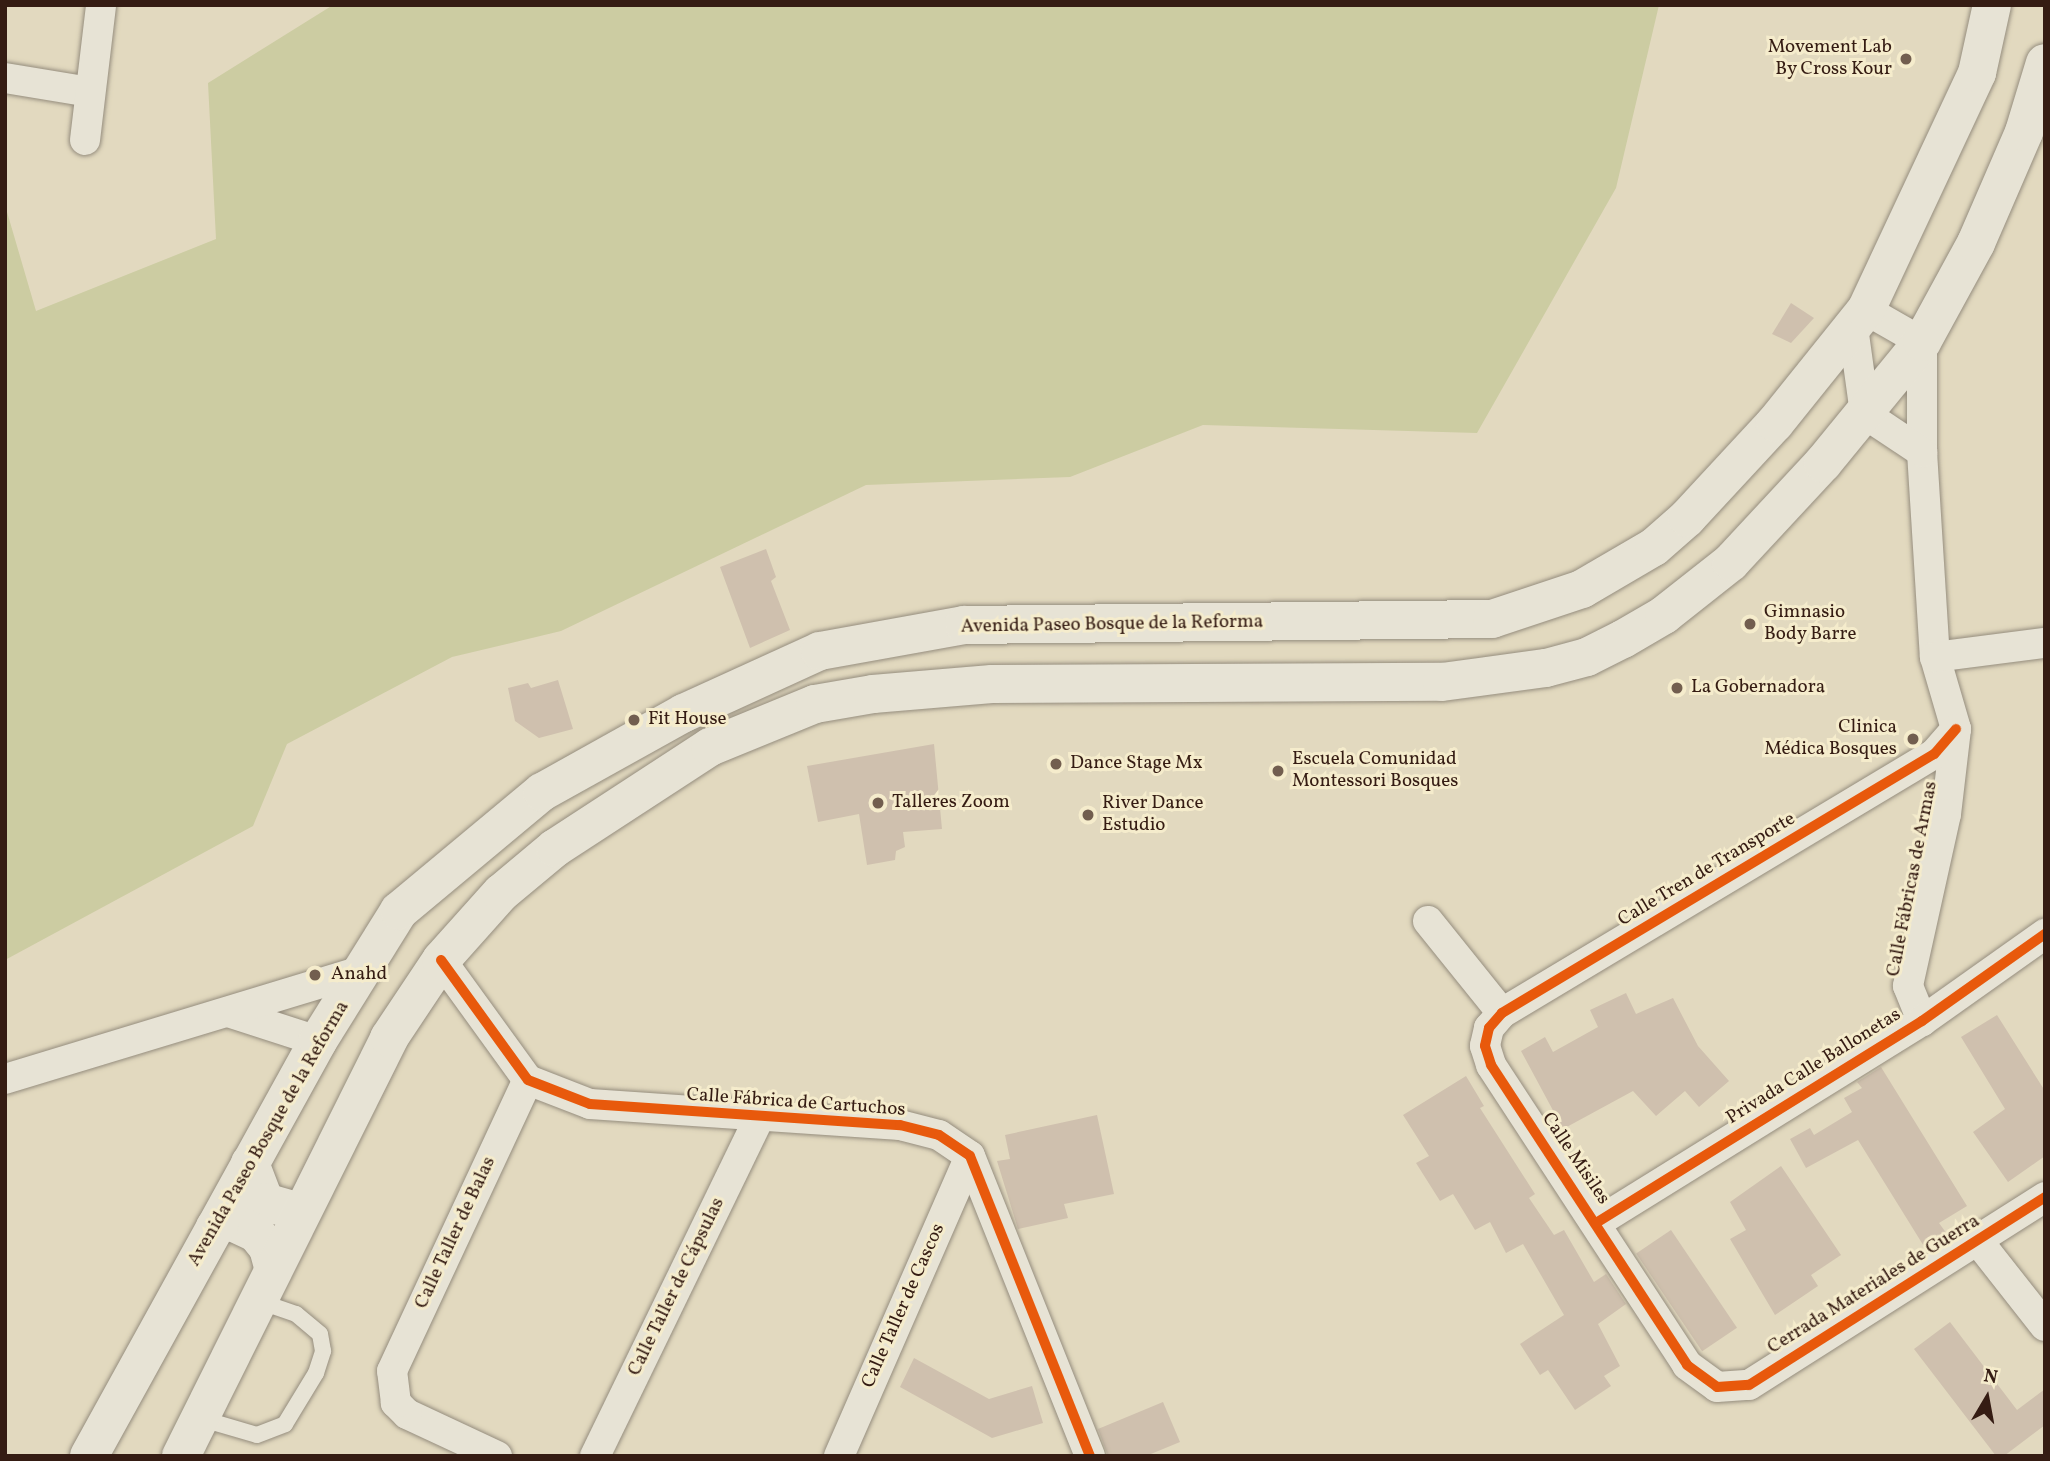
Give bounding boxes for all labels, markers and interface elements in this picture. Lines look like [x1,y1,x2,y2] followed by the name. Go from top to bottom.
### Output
[1768,37,1892,81] place label: Movement Lab By Cross Kour
[1898,51,1914,67] marker: Movement Lab By Cross Kour
[1764,602,1857,646] place label: Gimnasio Body Barre
[961,611,1263,639] street label: Avenida Paseo Bosque de la Reforma
[1742,616,1758,632] marker: Gimnasio Body Barre
[1691,677,1825,699] place label: La Gobernadora
[1669,680,1685,696] marker: La Gobernadora
[648,709,727,731] place label: Fit House
[626,712,642,728] marker: Fit House
[1764,717,1897,761] place label: Clinica Médica Bosques
[1903,729,1923,749] marker: Clinica Médica Bosques
[1292,749,1458,793] place label: Escuela Comunidad Montessori Bosques
[1070,753,1203,775] place label: Dance Stage Mx
[1048,756,1064,772] marker: Dance Stage Mx
[1270,763,1286,779] marker: Escuela Comunidad Montessori Bosques
[1883,779,1943,979] street label: Calle Fábricas de Armas
[892,792,1010,814] place label: Talleres Zoom
[1102,793,1203,837] place label: River Dance Estudio
[870,795,886,811] marker: Talleres Zoom
[1080,807,1096,823] marker: River Dance Estudio
[1614,808,1800,932] street label: Calle Tren de Transporte
[331,964,387,986] place label: Anahd
[305,965,325,985] marker: Anahd
[183,997,355,1271] street label: Avenida Paseo Bosque de la Reforma
[1722,1004,1906,1130] street label: Privada Calle Ballonetas
[686,1084,906,1122] street label: Calle Fábrica de Cartuchos
[1536,1109,1614,1209] street label: Calle Misiles
[411,1153,501,1313] street label: Calle Taller de Balas
[624,1194,730,1380] street label: Calle Taller de Cápsulas
[1764,1210,1984,1360] street label: Cerrada Materiales de Guerra
[857,1220,951,1392] street label: Calle Taller de Cascos
[1952,1363,2022,1433] north arrow
[1982,1363,2000,1391] text: N

